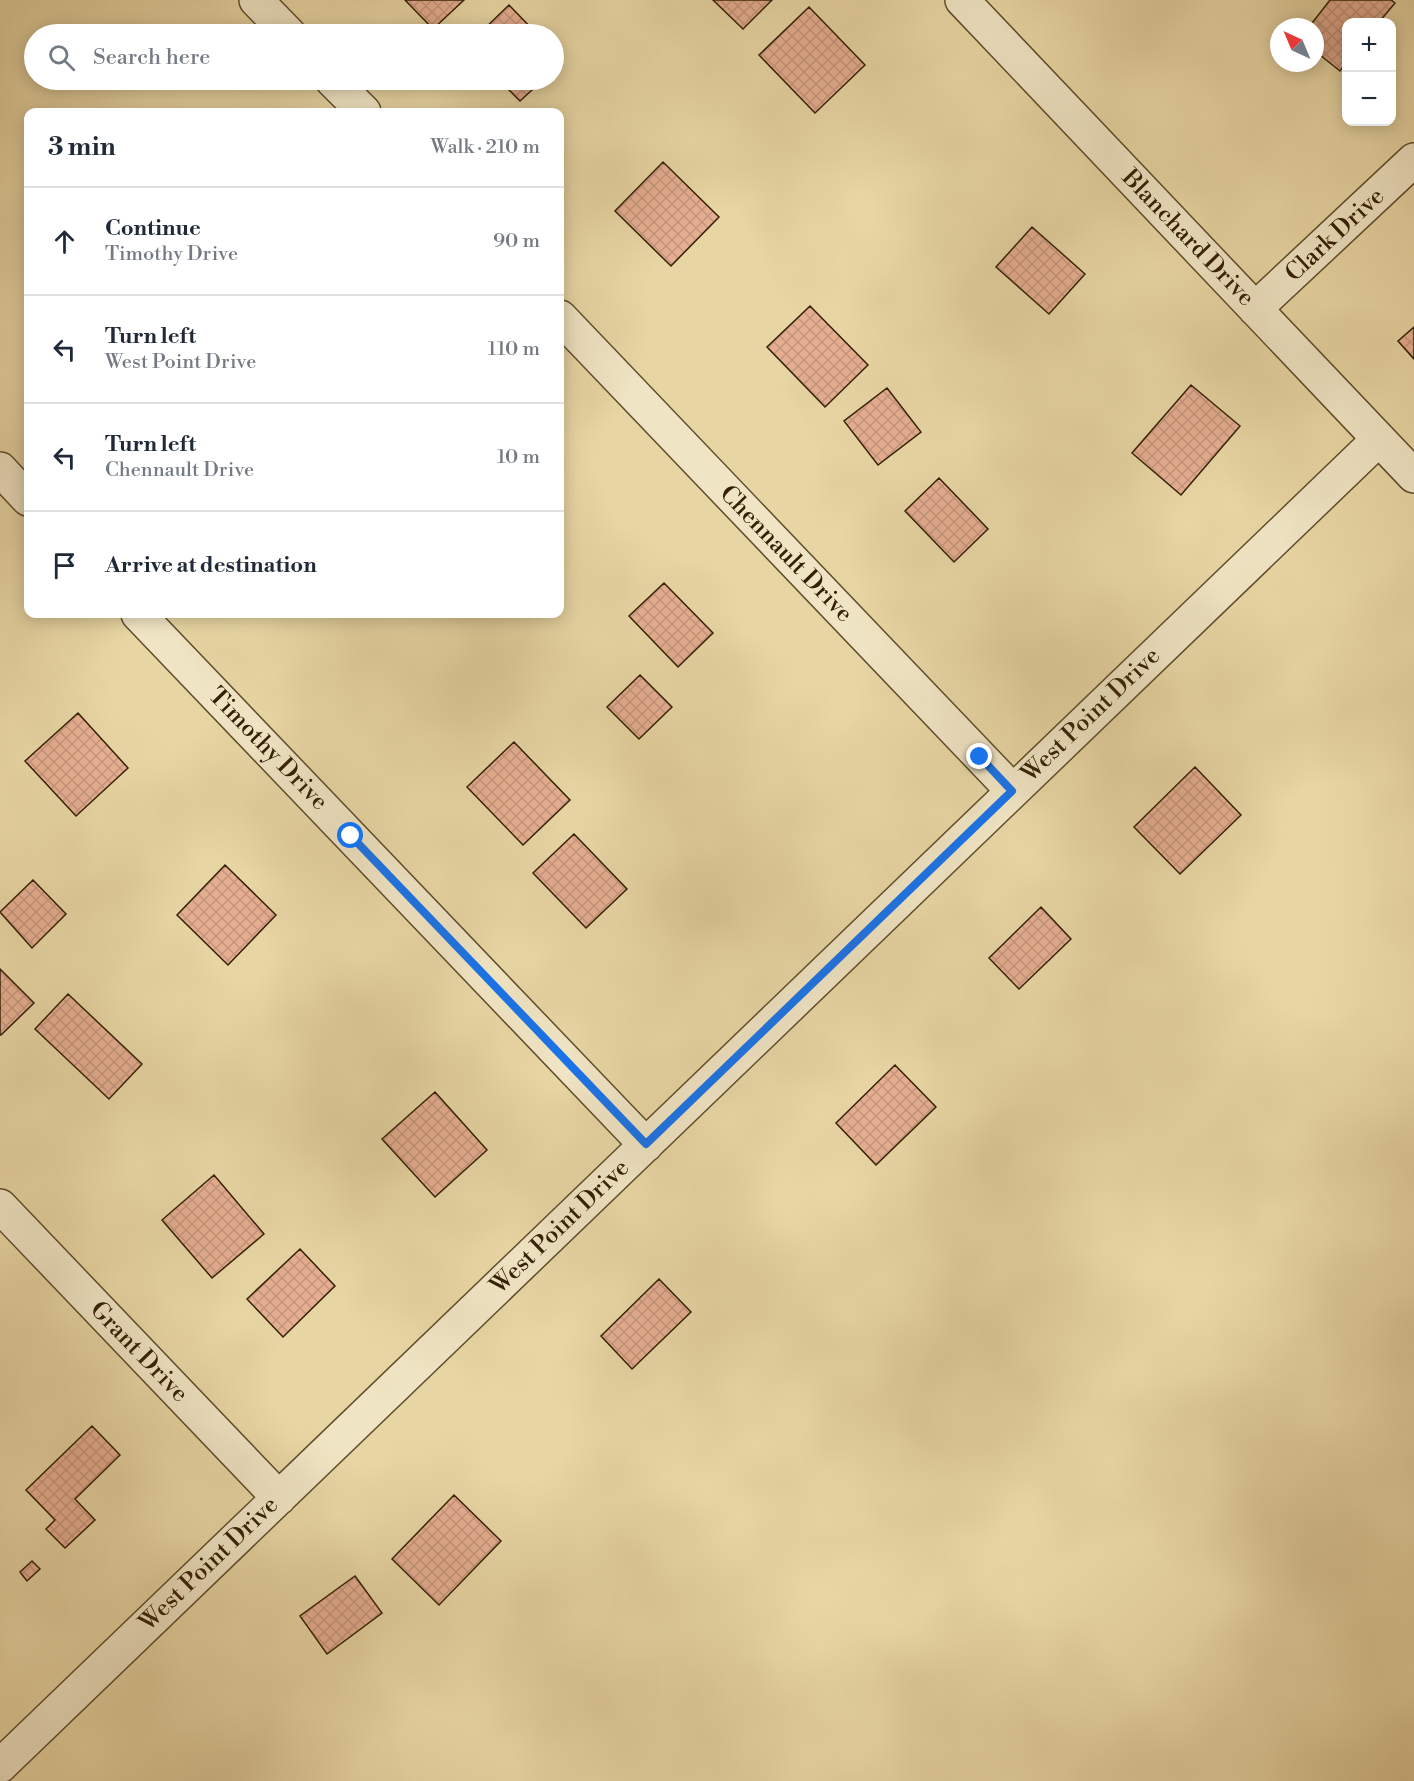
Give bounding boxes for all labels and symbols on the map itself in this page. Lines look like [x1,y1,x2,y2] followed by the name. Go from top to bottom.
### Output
[1270,18,1324,72] north arrow
[1114,163,1261,313] street label: Blanchard Drive
[1279,182,1391,288] street label: Clark Drive
[713,479,859,629] street label: Chennault Drive
[1015,641,1167,790] street label: West Point Drive
[202,681,334,817] street label: Timothy Drive
[966,743,992,769] route end
[337,822,363,848] route start
[484,1153,636,1302] street label: West Point Drive
[83,1295,195,1409] street label: Grant Drive
[133,1490,285,1639] street label: West Point Drive

